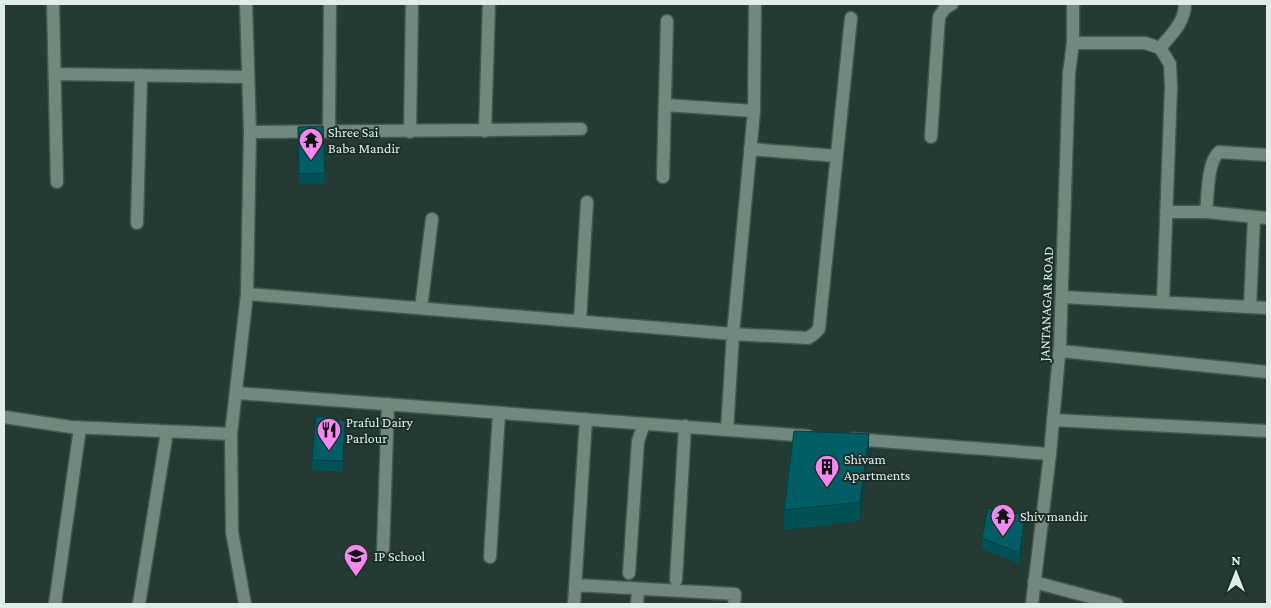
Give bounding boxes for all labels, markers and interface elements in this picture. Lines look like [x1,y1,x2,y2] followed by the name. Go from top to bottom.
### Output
[328,124,400,156] place label: Shree Sai Baba Mandir
[298,127,324,161] temple icon: Shree Sai Baba Mandir
[1036,246,1056,364] street label: JANTANAGAR ROAD
[346,414,414,446] place label: Praful Dairy Parlour
[316,417,342,451] restaurant icon: Praful Dairy Parlour
[844,451,910,483] place label: Shivam Apartments
[814,454,840,488] building icon: Shivam Apartments
[990,503,1016,537] temple icon: Shiv mandir
[1020,508,1088,524] place label: Shiv mandir
[343,543,369,577] school or university icon: IP School
[374,548,426,564] place label: IP School
[1211,548,1261,598] north arrow
[1231,552,1241,568] text: N

